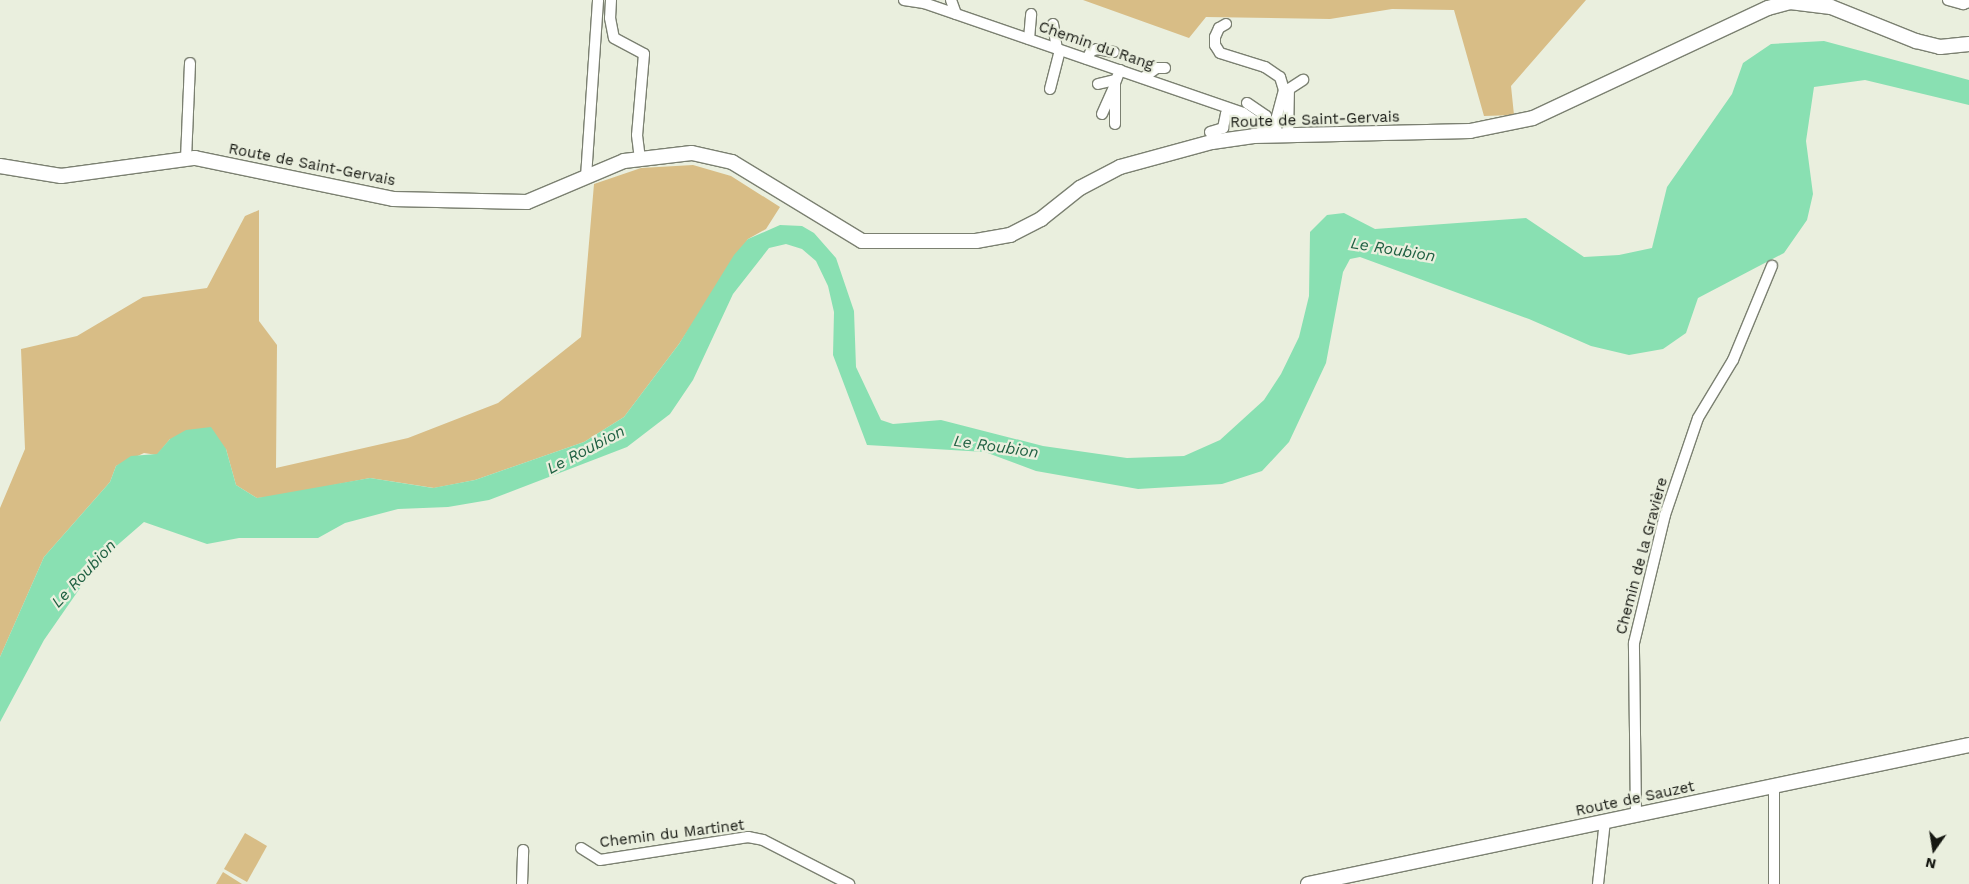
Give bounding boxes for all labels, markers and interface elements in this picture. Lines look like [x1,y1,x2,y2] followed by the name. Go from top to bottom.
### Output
[1036,18,1156,74] street label: Chemin du Rang
[1230,108,1400,132] street label: Route de Saint-Gervais
[227,140,397,190] street label: Route de Saint-Gervais
[1349,234,1437,266] water label: Le Roubion
[544,421,628,479] water label: Le Roubion
[952,432,1040,462] water label: Le Roubion
[1612,475,1672,637] street label: Chemin de la Gravière
[48,536,120,612] water label: Le Roubion
[1574,778,1696,820] street label: Route de Sauzet
[599,816,745,852] street label: Chemin du Martinet
[1909,824,1959,874] north arrow
[1924,855,1937,873] text: N

